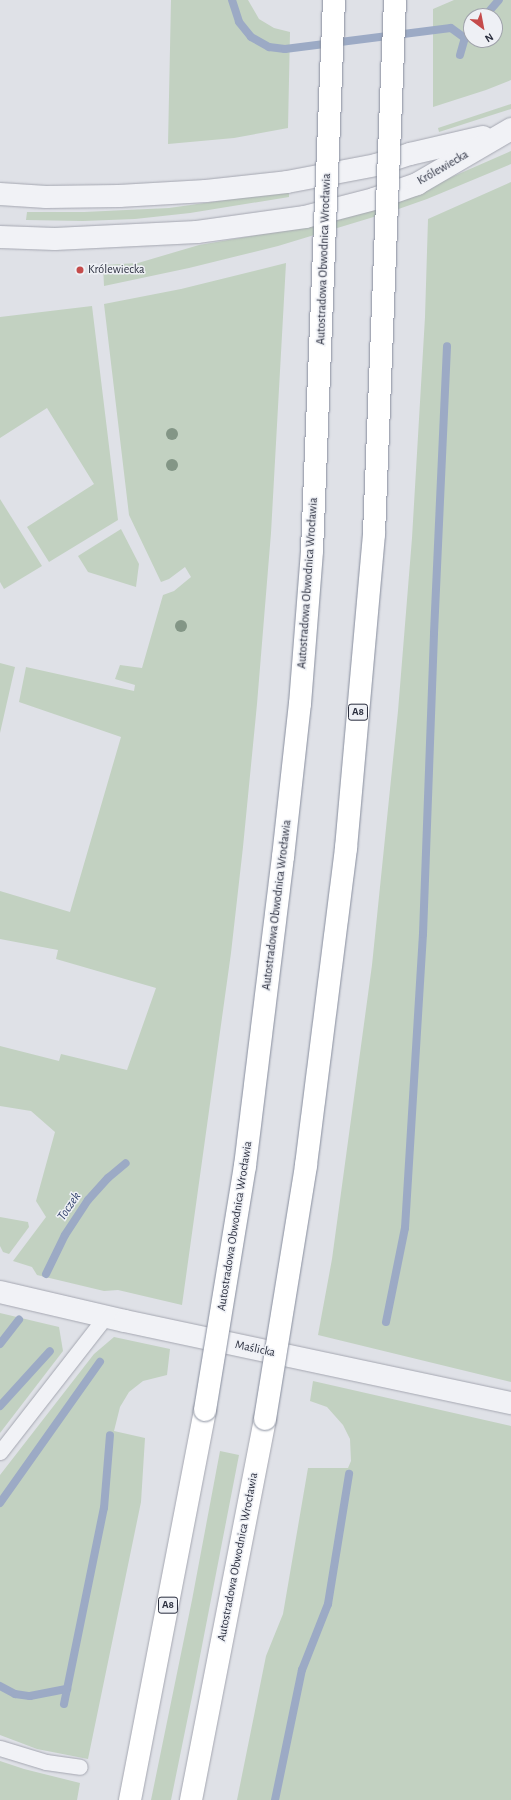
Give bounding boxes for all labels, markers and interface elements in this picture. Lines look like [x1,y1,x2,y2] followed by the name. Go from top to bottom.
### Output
[463,8,503,48] north arrow
[483,31,495,44] text: N
[415,148,471,188] street label: Królewiecka
[314,173,334,345] street label: Autostradowa Obwodnica Wrocławia
[88,263,145,277] place label: Królewiecka
[75,265,85,275] marker: Królewiecka
[295,497,321,669] street label: Autostradowa Obwodnica Wrocławia
[347,703,369,721] road number: A8
[259,819,295,991] street label: Autostradowa Obwodnica Wrocławia
[214,1140,256,1312] street label: Autostradowa Obwodnica Wrocławia
[55,1190,85,1224] water label: Toczek
[234,1338,276,1360] street label: Maślicka
[215,1471,261,1643] street label: Autostradowa Obwodnica Wrocławia
[157,1596,179,1614] road number: A8

